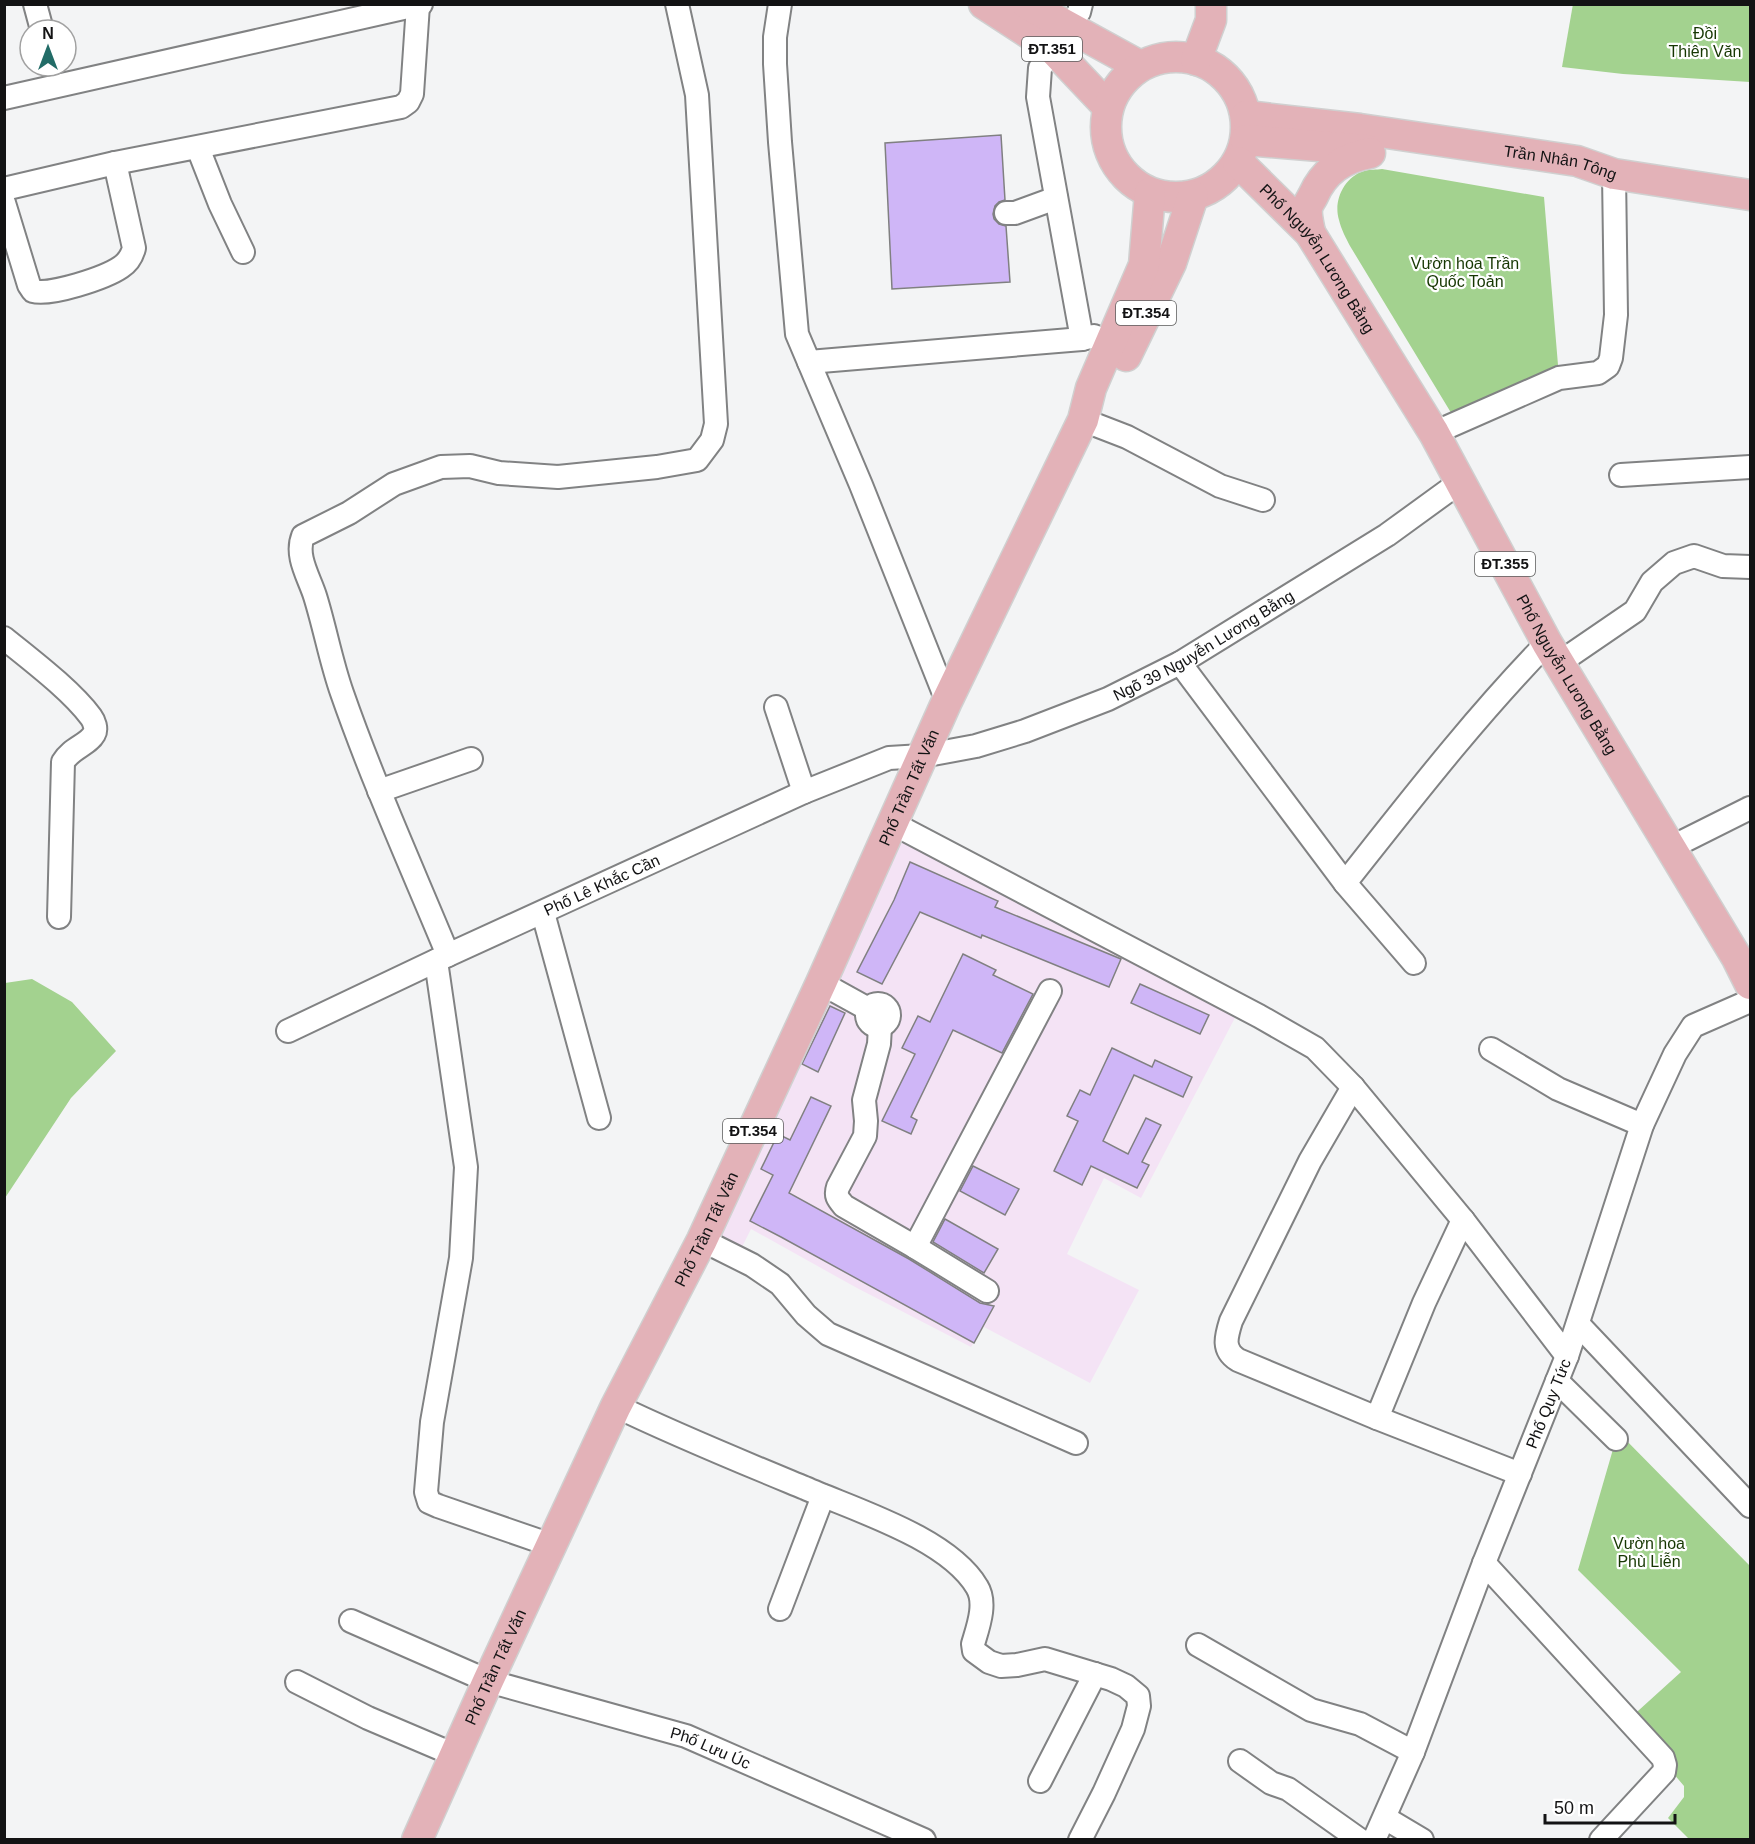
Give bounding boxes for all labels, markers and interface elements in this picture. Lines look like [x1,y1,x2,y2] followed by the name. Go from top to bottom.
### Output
[18,18,78,78] north arrow
[42,25,54,42] text: N
[1669,25,1741,60] park label: Đồi Thiên Văn
[1022,37,1082,61] road number: ĐT.351
[1503,142,1619,183] street label: Trần Nhân Tông
[1256,181,1378,336] street label: Phố Nguyễn Lương Bằng
[1411,255,1519,290] park label: Vườn hoa Trần Quốc Toản
[1116,301,1176,325] road number: ĐT.354
[1475,552,1535,576] road number: ĐT.355
[1111,587,1297,704] street label: Ngõ 39 Nguyễn Lương Bằng
[1513,592,1620,757] street label: Phố Nguyễn Lương Bằng
[876,727,942,848] street label: Phố Trần Tất Văn
[541,851,662,919] street label: Phố Lê Khắc Cần
[723,1119,783,1143] road number: ĐT.354
[671,1169,741,1289] street label: Phố Trần Tất Văn
[1523,1356,1574,1451] street label: Phố Quy Tức
[1613,1535,1685,1570] park label: Vườn hoa Phù Liễn
[462,1606,529,1727] street label: Phố Trần Tất Văn
[668,1724,753,1772] street label: Phố Lưu Úc
[1545,1787,1676,1825] scale bar
[1554,1798,1594,1818] text: 50 m

